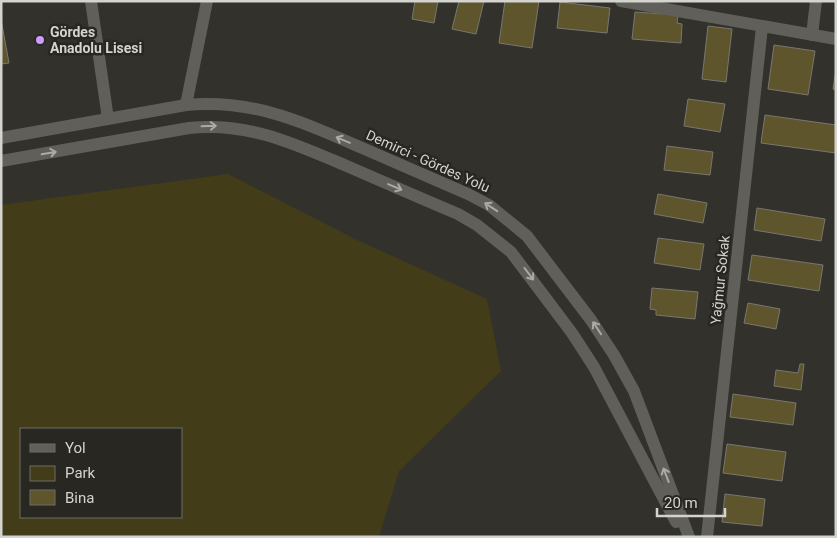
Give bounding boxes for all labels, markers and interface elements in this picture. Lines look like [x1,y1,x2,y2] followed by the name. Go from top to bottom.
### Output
[50,24,142,56] place label: Gördes Anadolu Lisesi
[34,34,46,46] marker: Gördes Anadolu Lisesi
[201,122,217,131] one-way arrow
[364,127,492,195] street label: Demirci - Gördes Yolu
[336,134,351,144] one-way arrow
[41,147,57,157] one-way arrow
[387,183,402,193] one-way arrow
[484,202,498,212] one-way arrow
[707,234,733,325] street label: Yağmur Sokak
[524,267,535,280] one-way arrow
[591,322,601,336] one-way arrow
[20,428,182,518] legend
[65,439,86,457] text: Yol
[65,464,96,482] text: Park
[660,468,670,483] one-way arrow
[657,486,724,518] scale bar
[65,489,94,507] text: Bina
[664,494,698,512] text: 20 m

